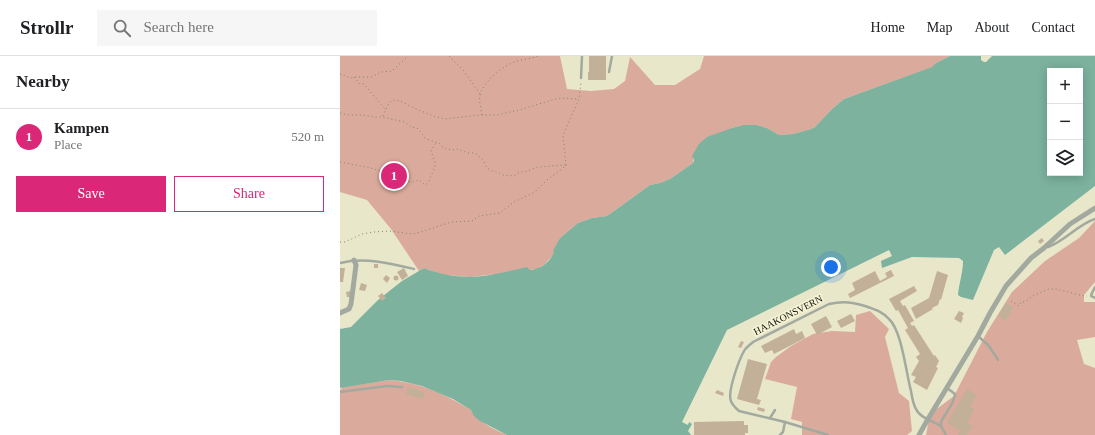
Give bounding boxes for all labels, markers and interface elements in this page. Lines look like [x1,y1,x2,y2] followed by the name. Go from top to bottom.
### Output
[97,10,377,46] search box
[20,17,73,38] text: Strollr
[111,17,133,39] icon: search
[143,19,214,35] text: Search here
[871,20,905,35] text: Home
[927,20,952,35] text: Map
[974,20,1009,35] text: About
[1031,20,1075,35] text: Contact
[1047,68,1083,176] map controls
[1047,68,1083,104] button: +
[16,72,70,91] text: Nearby
[1047,104,1083,140] button: −
[54,120,109,136] text: Kampen
[26,129,32,144] text: 1
[291,129,324,144] text: 520 m
[54,137,82,152] text: Place
[1047,140,1083,176] button: layers
[381,161,407,191] pin: 1
[16,176,166,212] button: Save
[174,176,324,212] button: Share
[821,257,841,277] your location
[752,293,824,337] street label: HAAKONSVERN

